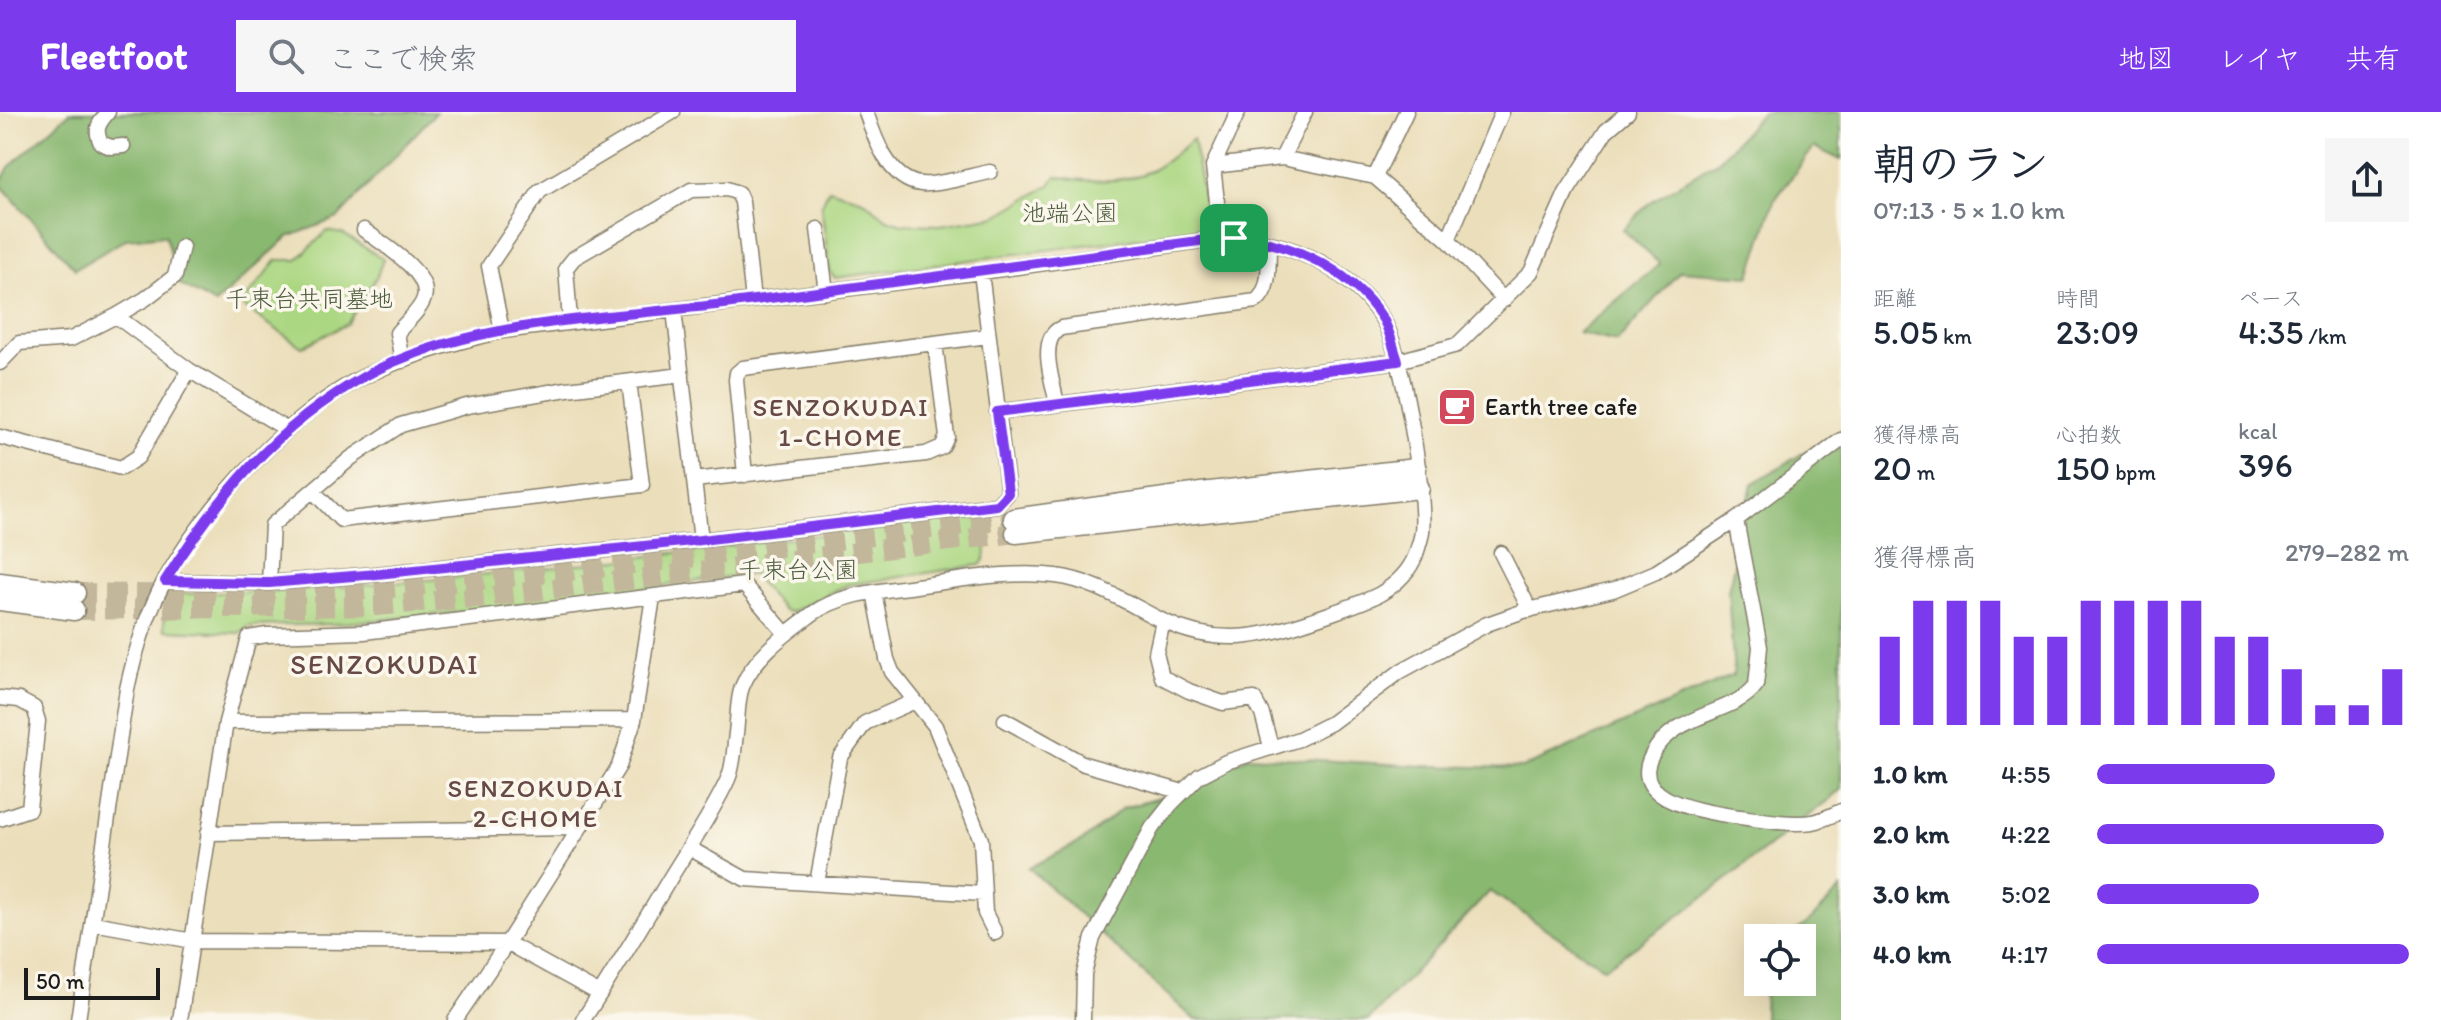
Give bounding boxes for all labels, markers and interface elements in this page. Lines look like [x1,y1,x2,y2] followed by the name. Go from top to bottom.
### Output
[236,20,796,92] search box
[40,33,188,79] text: Fleetfoot
[264,34,308,78] icon: search
[328,40,478,77] text: ここで検索
[2118,41,2174,75] text: 地図
[2218,41,2301,75] text: レイヤ
[2345,41,2401,75] text: 共有
[1873,137,2049,190] text: 朝のラン
[2325,138,2409,222] button: share
[1873,194,2065,226] text: 07:13 · 5 × 1.0 km
[1022,198,1118,227] park label: 池端公園
[1200,204,1268,272] pin
[1212,216,1256,260] icon: arrive
[225,284,393,313] park label: 千束台共同墓地
[1873,285,1917,312] text: 距離
[2056,285,2100,312] text: 時間
[2238,285,2303,312] text: ペース
[1873,312,1938,353] text: 5.05
[2056,312,2139,353] text: 23:09
[2238,312,2303,353] text: 4:35
[1938,323,1972,350] text: km
[2303,323,2347,350] text: /km
[1436,386,1478,428] cafe icon: Earth tree cafe
[752,391,930,453] district label: SENZOKUDAI 1-CHOME
[1485,392,1637,421] place label: Earth tree cafe
[2238,418,2277,445] text: kcal
[1873,421,1961,448] text: 獲得標高
[2056,421,2122,448] text: 心拍数
[2238,445,2293,486] text: 396
[1873,448,1912,489] text: 20
[2056,448,2110,489] text: 150
[1912,459,1935,486] text: m
[2110,459,2156,486] text: bpm
[2285,536,2409,568] text: 279–282 m
[1873,541,1977,573] text: 獲得標高
[738,555,858,584] park label: 千束台公園
[290,647,480,681] district label: SENZOKUDAI
[1873,758,1948,790] text: 1.0 km
[2001,758,2050,790] text: 4:55
[447,772,625,834] district label: SENZOKUDAI 2-CHOME
[1873,818,1949,850] text: 2.0 km
[2001,818,2050,850] text: 4:22
[1873,878,1950,910] text: 3.0 km
[2001,878,2051,910] text: 5:02
[1744,924,1816,996] map controls
[1744,924,1816,996] button: locate
[1873,938,1951,970] text: 4.0 km
[2001,938,2048,970] text: 4:17
[24,964,160,1000] scale bar
[36,968,85,995] text: 50 m

